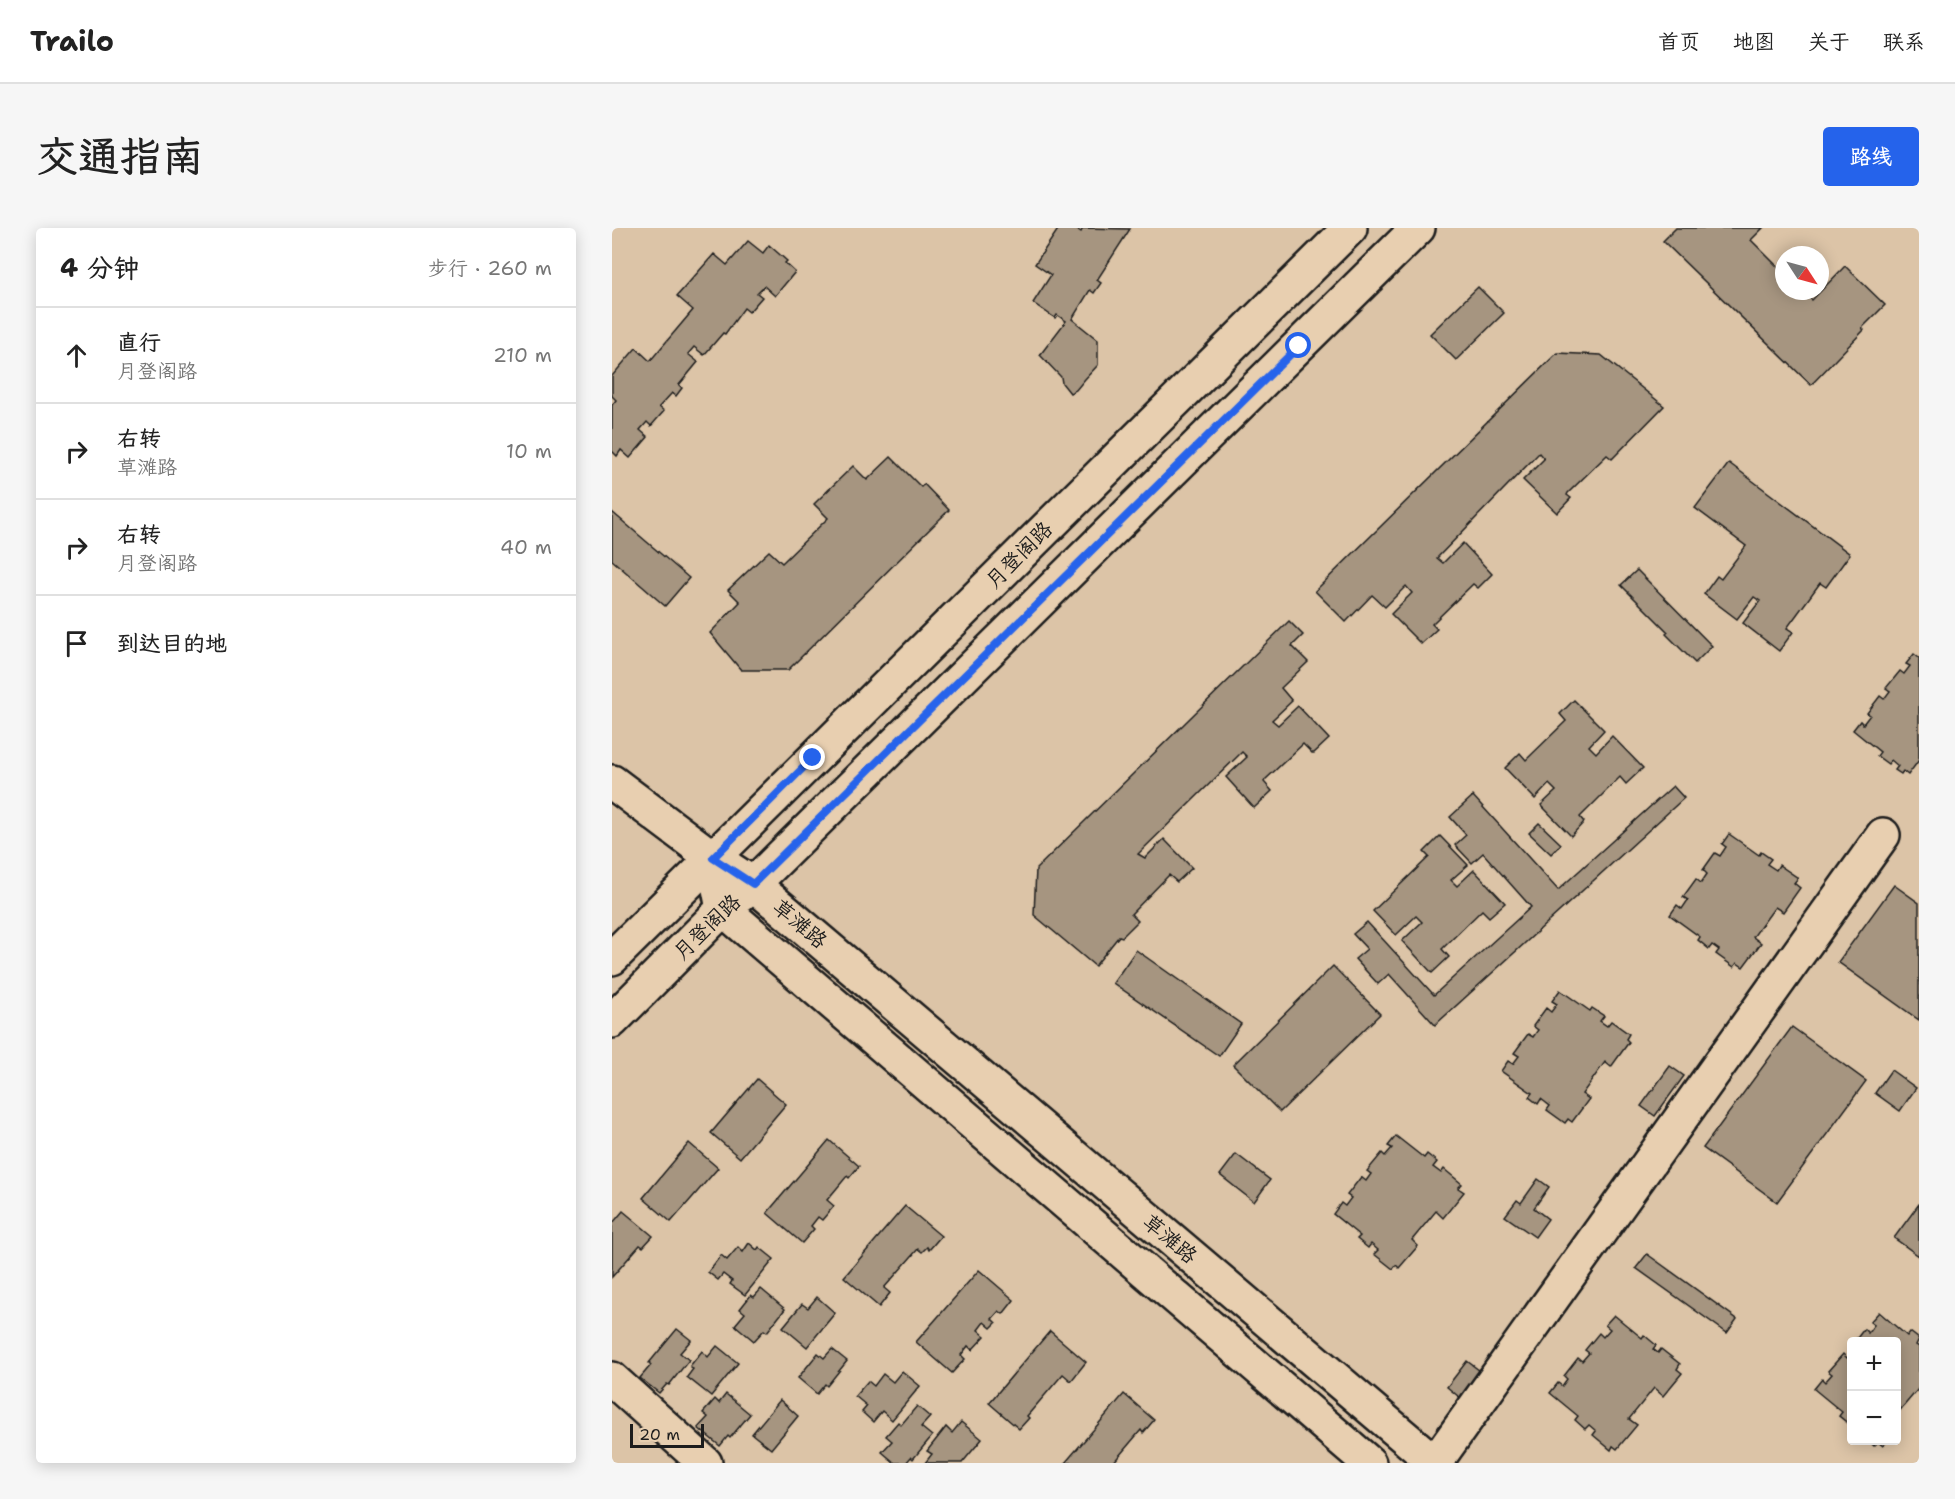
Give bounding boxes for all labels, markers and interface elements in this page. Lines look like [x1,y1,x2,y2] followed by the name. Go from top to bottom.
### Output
[30,22,114,60] text: Trailo
[1658,28,1700,56] text: 首页
[1733,28,1775,56] text: 地图
[1808,28,1850,56] text: 关于
[1883,28,1925,56] text: 联系
[1823,127,1919,186] button: 路线
[36,128,204,184] text: 交通指南
[1775,246,1829,300] north arrow
[60,250,139,285] text: 4 分钟
[428,255,552,281] text: 步行 · 260 m
[117,328,161,357] text: 直行
[1285,332,1311,358] route start
[60,339,93,372] icon: ahead
[493,342,552,368] text: 210 m
[117,358,197,384] text: 月登阁路
[117,424,161,453] text: 右转
[60,435,93,468] icon: right
[506,438,552,464] text: 10 m
[117,454,177,480] text: 草滩路
[979,515,1059,595] street label: 月登阁路
[117,520,161,549] text: 右转
[60,531,93,564] icon: right
[500,534,552,560] text: 40 m
[117,550,197,576] text: 月登阁路
[60,627,93,660] icon: arrive
[117,629,227,658] text: 到达目的地
[799,744,825,770] route end
[667,888,747,966] street label: 月登阁路
[767,893,833,955] street label: 草滩路
[1137,1208,1203,1270] street label: 草滩路
[1847,1337,1901,1445] map controls
[1847,1337,1901,1391] button: +
[1847,1391,1901,1445] button: −
[630,1421,704,1448] scale bar
[639,1424,680,1445] text: 20 m

